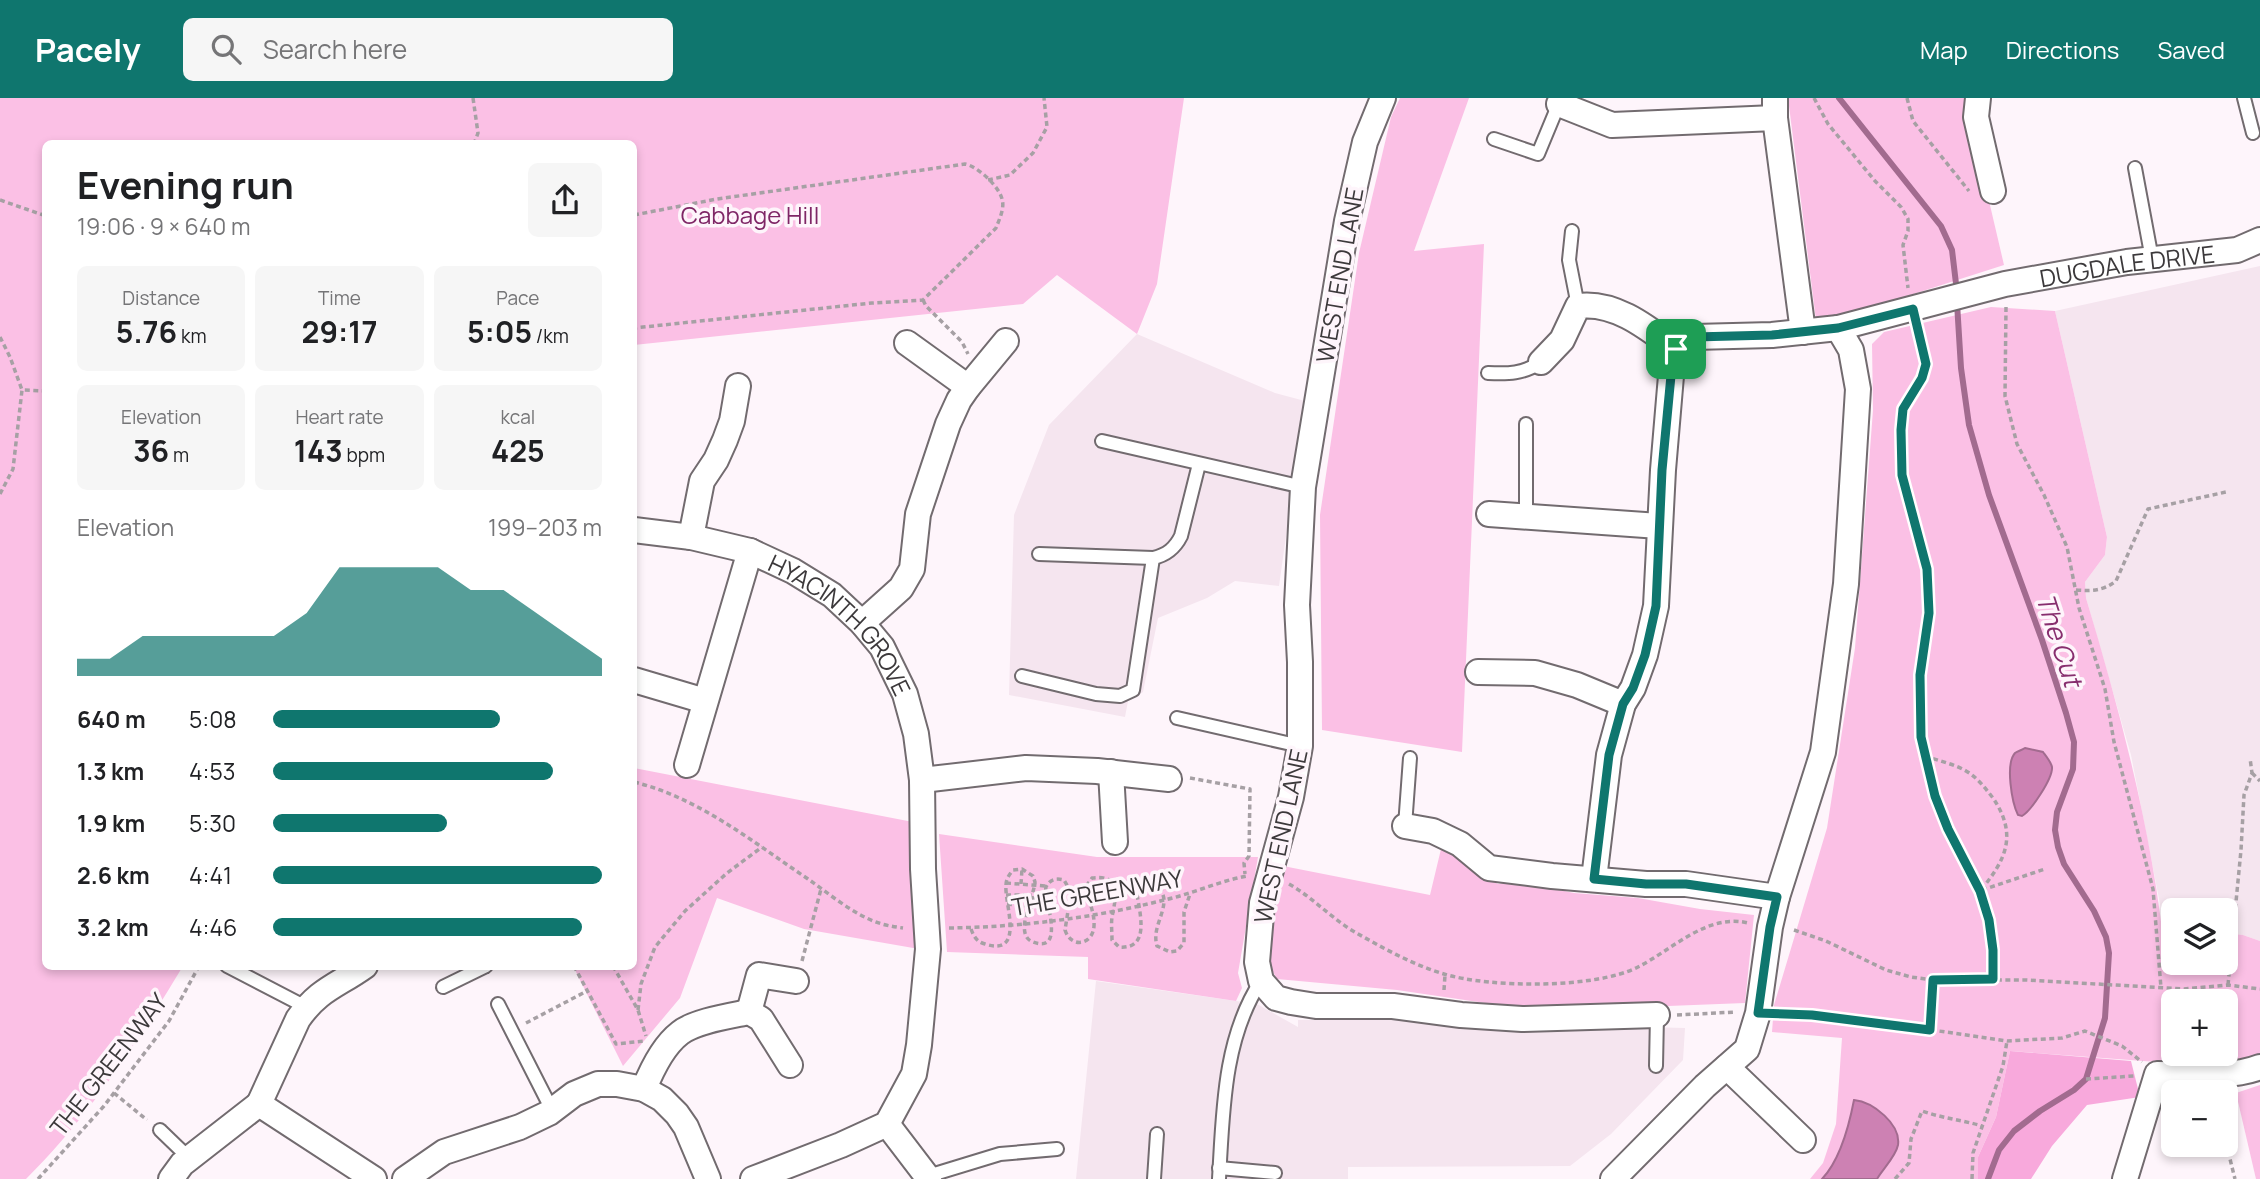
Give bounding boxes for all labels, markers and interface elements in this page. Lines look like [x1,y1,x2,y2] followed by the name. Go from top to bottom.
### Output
[183,18,673,81] search box
[35,27,141,72] text: Pacely
[207,30,245,68] icon: search
[263,31,407,67] text: Search here
[1920,33,1968,66] text: Map
[2006,33,2119,66] text: Directions
[2157,33,2225,66] text: Saved
[77,158,294,210] text: Evening run
[528,163,602,237] button: share
[1307,185,1371,365] street label: WEST END LANE
[681,198,819,231] park label: Cabbage Hill
[77,210,250,242] text: 19:06 · 9 × 640 m
[2037,236,2216,294] street label: DUGDALE DRIVE
[122,285,200,311] text: Distance
[318,285,361,311] text: Time
[496,285,539,311] text: Pace
[116,311,177,352] text: 5.76
[302,311,377,352] text: 29:17
[467,311,532,352] text: 5:05
[1646,319,1706,379] pin
[177,323,207,349] text: km
[532,323,569,349] text: /km
[1657,330,1695,368] icon: arrive
[121,404,201,430] text: Elevation
[295,404,384,430] text: Heart rate
[500,404,535,430] text: kcal
[133,430,169,471] text: 36
[294,430,343,471] text: 143
[491,430,545,471] text: 425
[169,442,189,468] text: m
[343,442,385,468] text: bpm
[77,511,174,543] text: Elevation
[488,511,602,543] text: 199–203 m
[764,546,920,701] street label: HYACINTH GROVE
[2028,589,2093,694] water label: The Cut
[77,703,146,735] text: 640 m
[189,703,237,735] text: 5:08
[1245,746,1315,926] street label: WEST END LANE
[77,755,144,787] text: 1.3 km
[189,755,235,787] text: 4:53
[77,807,145,839] text: 1.9 km
[189,807,236,839] text: 5:30
[77,859,150,891] text: 2.6 km
[189,859,232,891] text: 4:41
[1009,861,1186,923] street label: THE GREENWAY
[2161,898,2238,1157] map controls
[2161,898,2238,975] button: layers
[77,911,149,943] text: 3.2 km
[189,911,237,943] text: 4:46
[42,985,175,1142] street label: THE GREENWAY
[2161,989,2238,1066] button: +
[2161,1080,2238,1157] button: −

